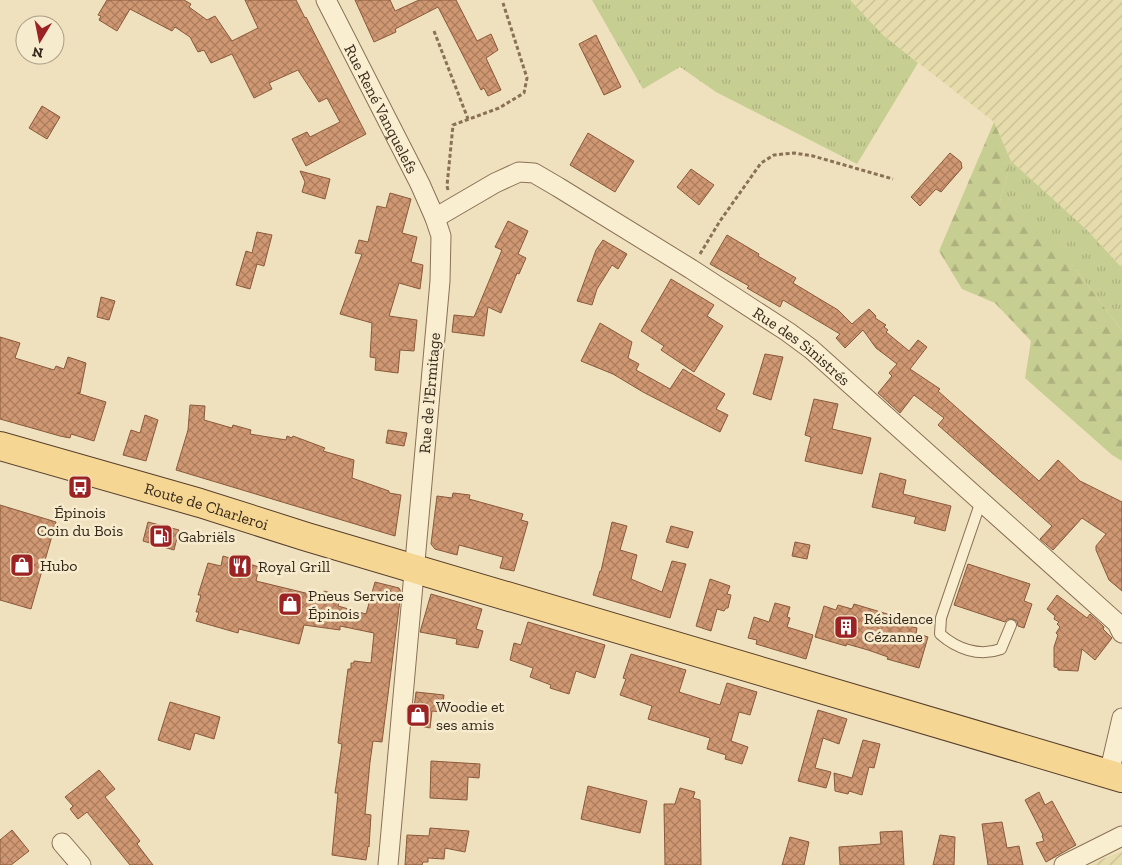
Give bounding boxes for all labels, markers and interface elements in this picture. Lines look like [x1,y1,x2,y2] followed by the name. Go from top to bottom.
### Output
[15,15,65,65] north arrow
[340,41,422,177] street label: Rue René Vanquelefs
[31,43,45,62] text: N
[749,303,854,390] street label: Rue des Sinistrés
[415,332,444,454] street label: Rue de l'Ermitage
[67,474,93,500] bus stop icon: Épinois Coin du Bois
[142,479,271,534] street label: Route de Charleroi
[37,503,123,540] place label: Épinois Coin du Bois
[148,523,174,549] fuel station icon: Gabriëls
[178,527,235,546] place label: Gabriëls
[9,552,35,578] shop icon: Hubo
[227,553,253,579] restaurant icon: Royal Grill
[40,556,78,575] place label: Hubo
[258,557,330,576] place label: Royal Grill
[308,586,404,623] place label: Pneus Service Épinois
[277,591,303,617] shop icon: Pneus Service Épinois
[864,609,933,646] place label: Résidence Cézanne
[833,614,859,640] building icon: Résidence Cézanne
[436,697,505,734] place label: Woodie et ses amis
[405,702,431,728] shop icon: Woodie et ses amis

